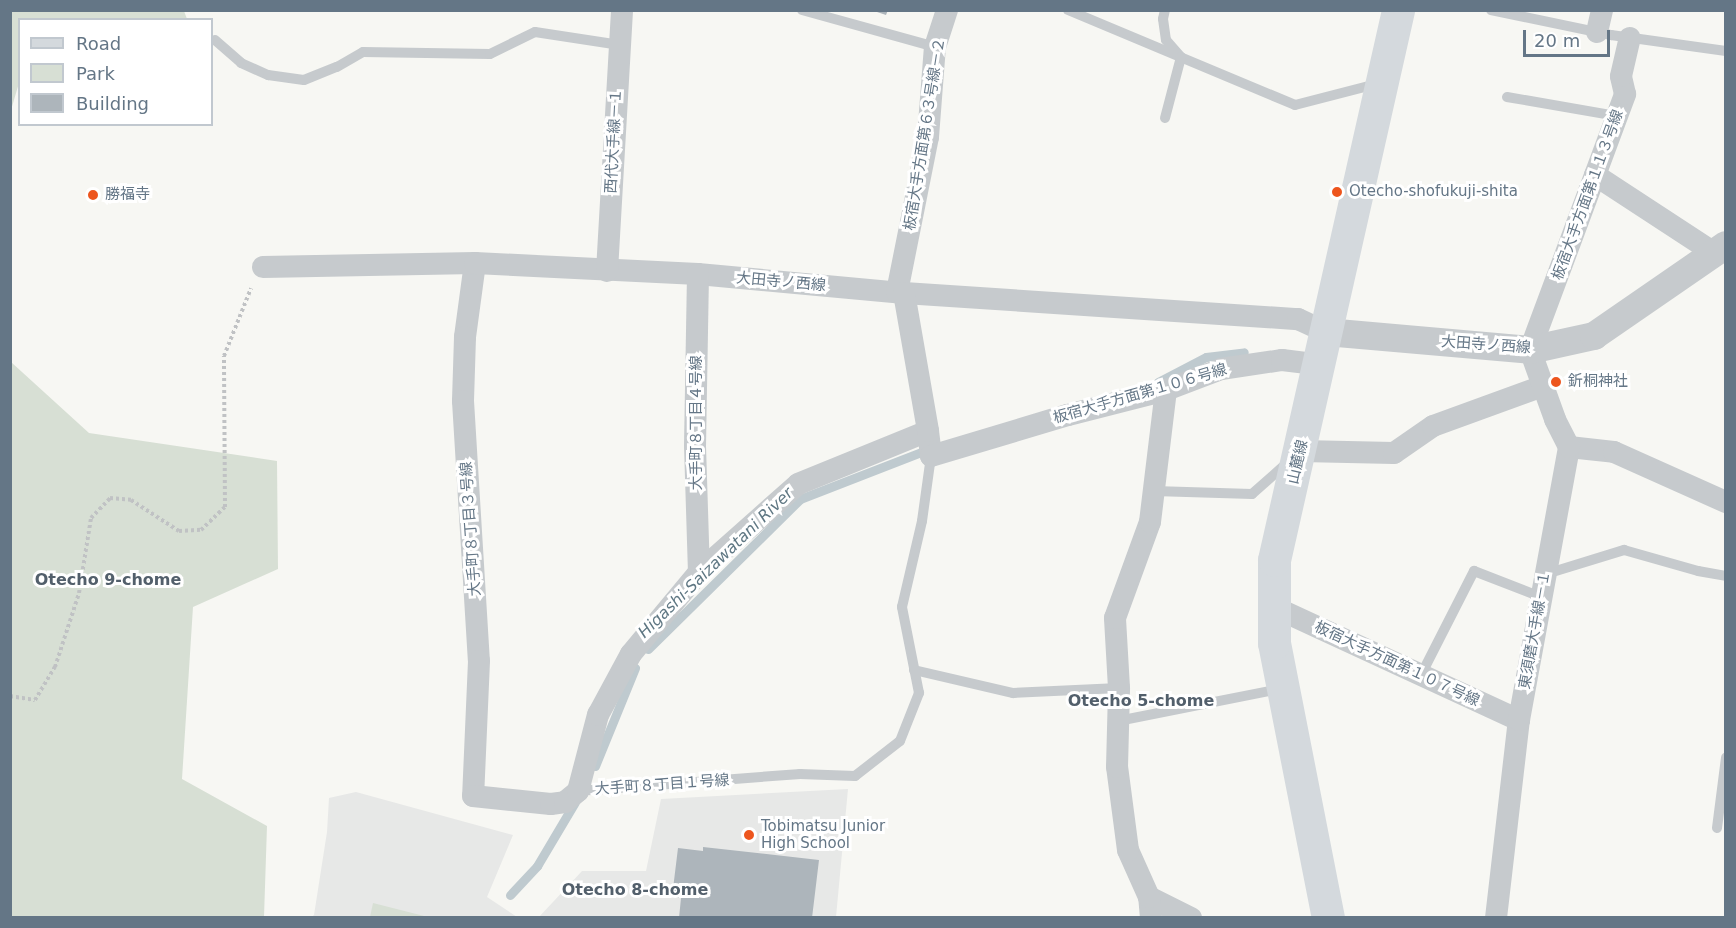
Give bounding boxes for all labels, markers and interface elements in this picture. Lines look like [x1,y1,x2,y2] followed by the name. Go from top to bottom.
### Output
[18,18,213,126] legend
[1526,18,1613,56] scale bar
[1534,30,1580,51] text: 20 m
[76,33,121,54] text: Road
[901,36,949,232] street label: 板宿大手方面第６３号線－２
[76,63,115,84] text: Park
[602,88,626,194] street label: 西代大手線－１
[76,93,149,114] text: Building
[1549,107,1627,283] street label: 板宿大手方面第１１３号線
[1349,183,1518,201] place label: Otecho-shofukuji-shita
[1330,185,1344,199] marker: Otecho-shofukuji-shita
[105,186,150,204] place label: 勝福寺
[86,188,100,202] marker: 勝福寺
[735,269,827,295] street label: 大田寺ノ西線
[1440,333,1532,357] street label: 大田寺ノ西線
[688,356,706,490] street label: 大手町８丁目４号線
[1051,361,1229,427] street label: 板宿大手方面第１０６号線
[1568,373,1628,391] place label: 釿桐神社
[1549,375,1563,389] marker: 釿桐神社
[1284,438,1312,486] street label: 山麓線
[457,461,485,597] street label: 大手町８丁目３号線
[635,484,797,642] water label: Higashi-Saizawatani River
[1516,569,1554,691] street label: 東須磨大手線－１
[35,570,181,590] district label: Otecho 9-chome
[1312,618,1482,710] street label: 板宿大手方面第１０７号線
[1068,691,1214,711] district label: Otecho 5-chome
[594,771,730,799] street label: 大手町８丁目１号線
[761,817,885,852] place label: Tobimatsu Junior High School
[742,828,756,842] marker: Tobimatsu Junior High School
[562,880,708,900] district label: Otecho 8-chome

